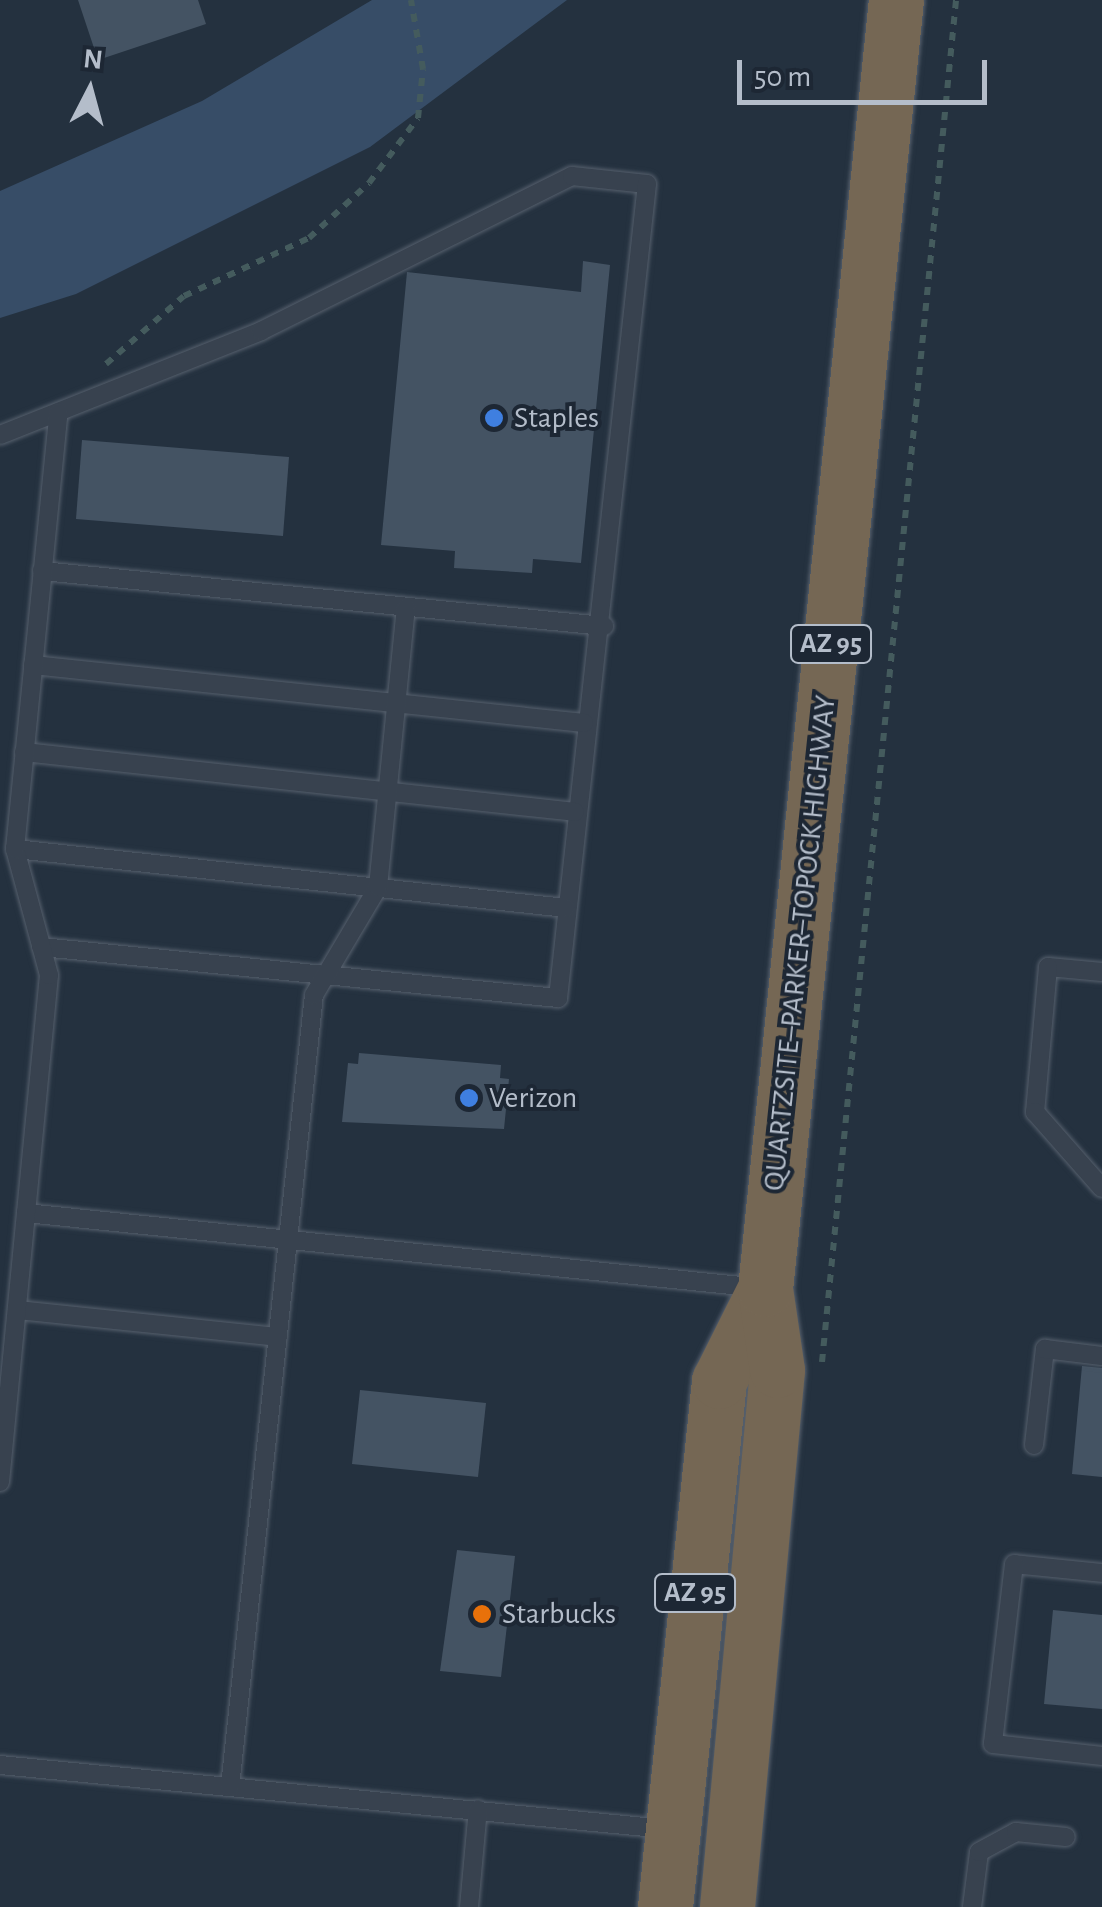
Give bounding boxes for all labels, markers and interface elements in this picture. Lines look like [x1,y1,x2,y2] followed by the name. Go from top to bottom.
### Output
[40,40,140,140] north arrow
[742,40,992,102] scale bar
[82,45,104,75] text: N
[754,62,811,92] text: 50 m
[514,400,599,436] place label: Staples
[483,407,505,429] marker: Staples
[788,621,874,667] road number: AZ 95
[756,693,844,1193] street label: QUARTZSITE–PARKER–TOPOCK HIGHWAY
[489,1080,577,1116] place label: Verizon
[458,1087,480,1109] marker: Verizon
[652,1570,738,1616] road number: AZ 95
[502,1596,616,1632] place label: Starbucks
[471,1603,493,1625] marker: Starbucks

